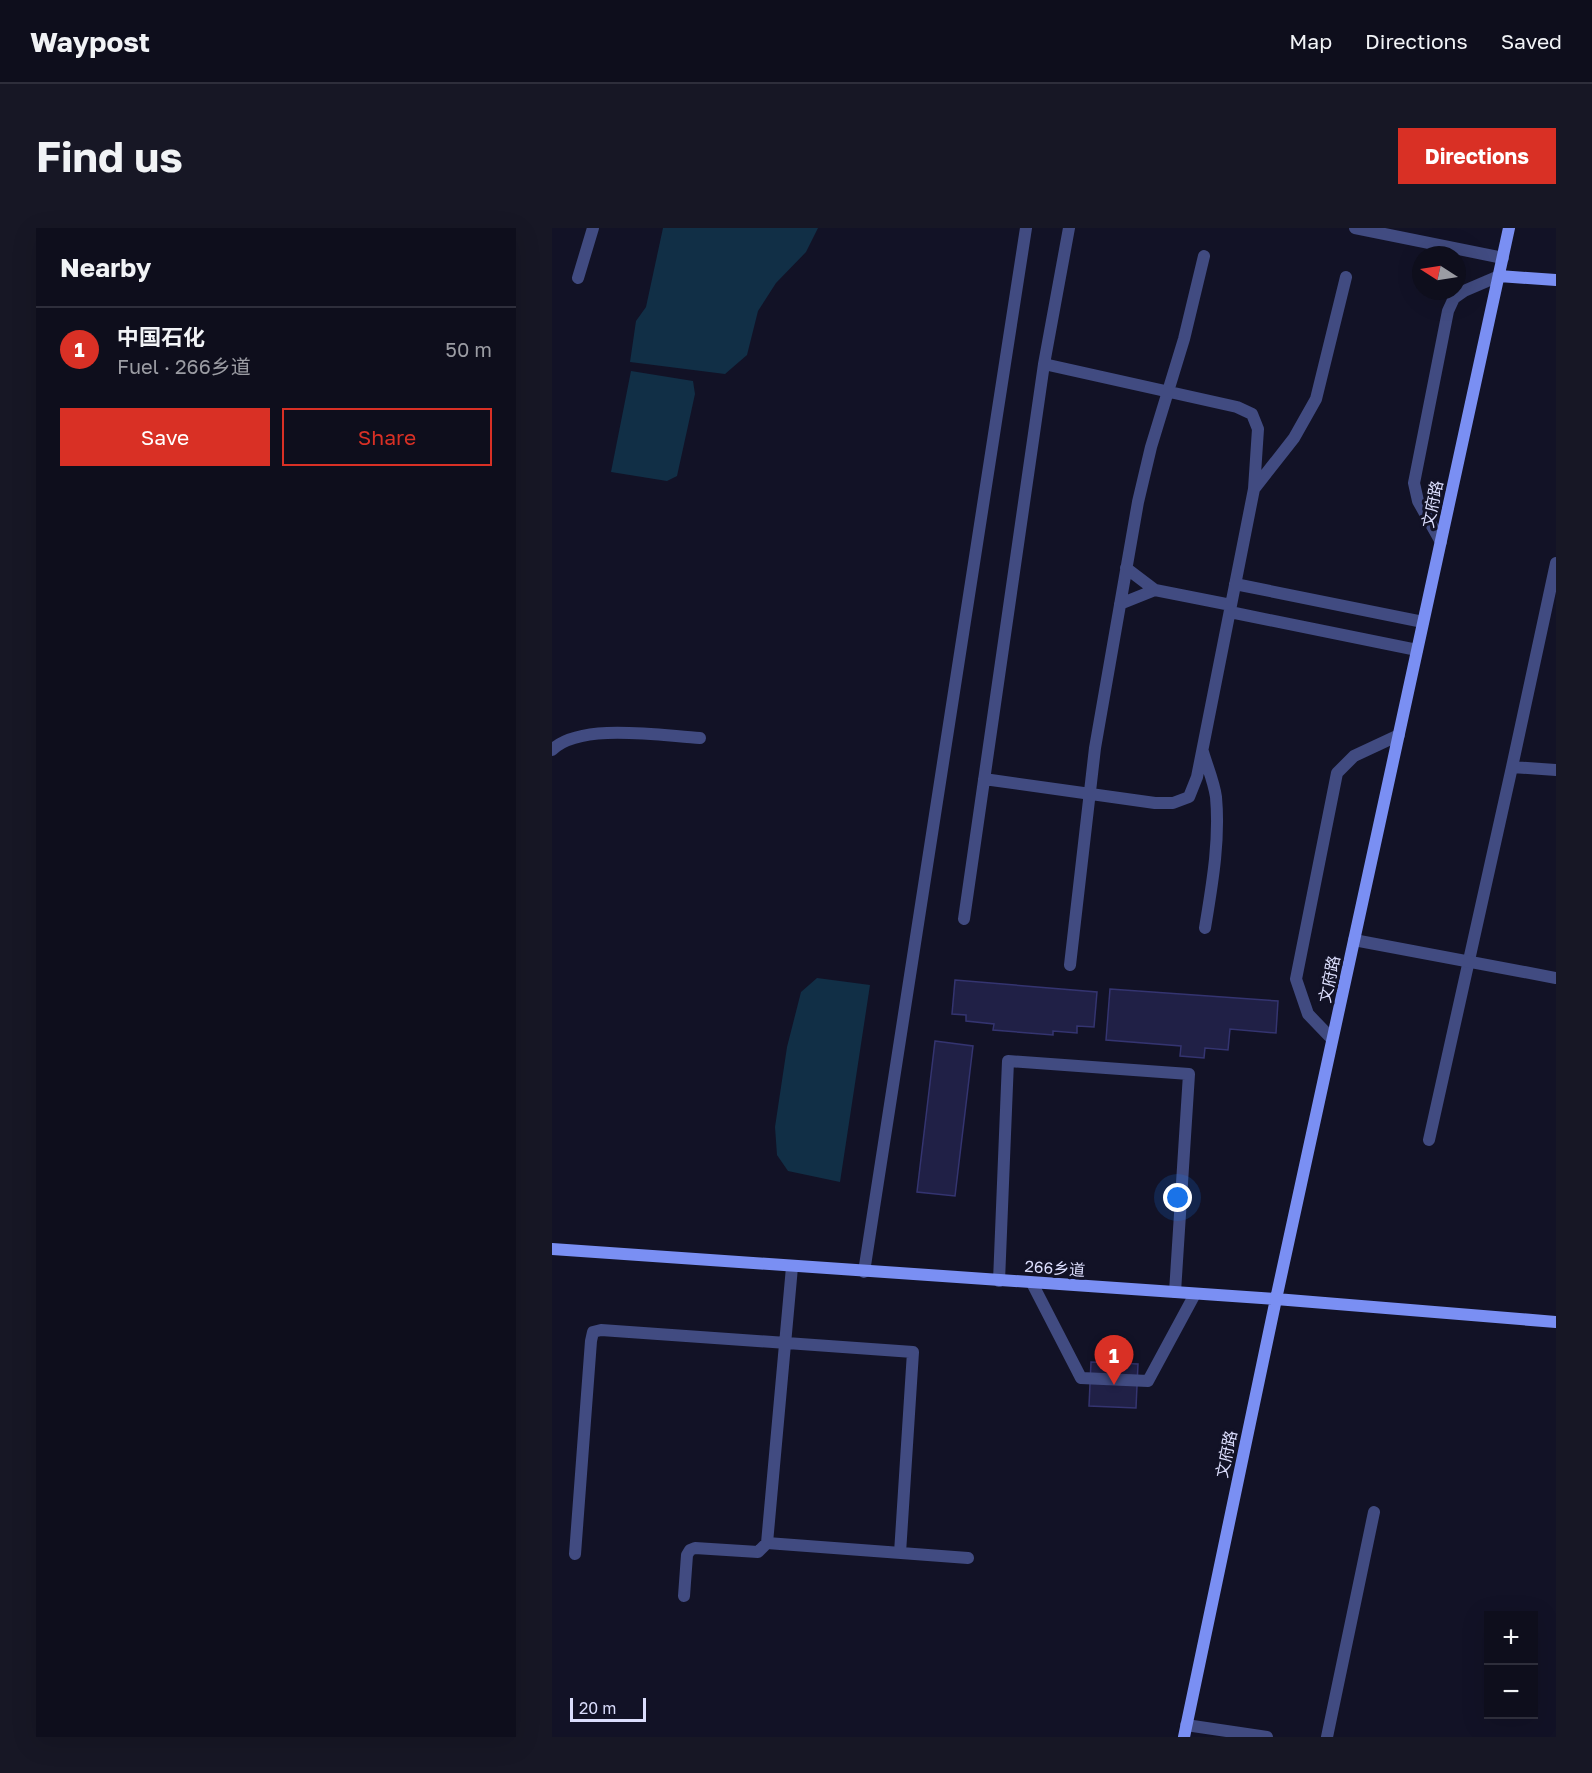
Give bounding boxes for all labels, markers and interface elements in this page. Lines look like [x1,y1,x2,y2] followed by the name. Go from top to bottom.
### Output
[30,25,150,58] text: Waypost
[1289,28,1332,54] text: Map
[1365,28,1468,54] text: Directions
[1501,28,1562,54] text: Saved
[1398,128,1556,184] button: Directions
[36,131,183,181] text: Find us
[1412,246,1466,300] north arrow
[60,252,151,283] text: Nearby
[117,323,205,350] text: 中国石化
[74,337,85,361] text: 1
[445,337,492,361] text: 50 m
[117,354,251,378] text: Fuel · 266乡道
[60,408,270,466] button: Save
[282,408,492,466] button: Share
[1417,478,1447,530] street label: 文府路
[1314,953,1344,1005] street label: 文府路
[1163,1183,1192,1212] your location
[1024,1256,1086,1280] street label: 266乡道
[1094,1336,1134,1385] pin: 1
[1211,1428,1241,1480] street label: 文府路
[1484,1611,1538,1719] map controls
[1484,1611,1538,1665] button: +
[1484,1665,1538,1719] button: −
[570,1695,646,1722] scale bar
[579,1698,616,1718] text: 20 m

